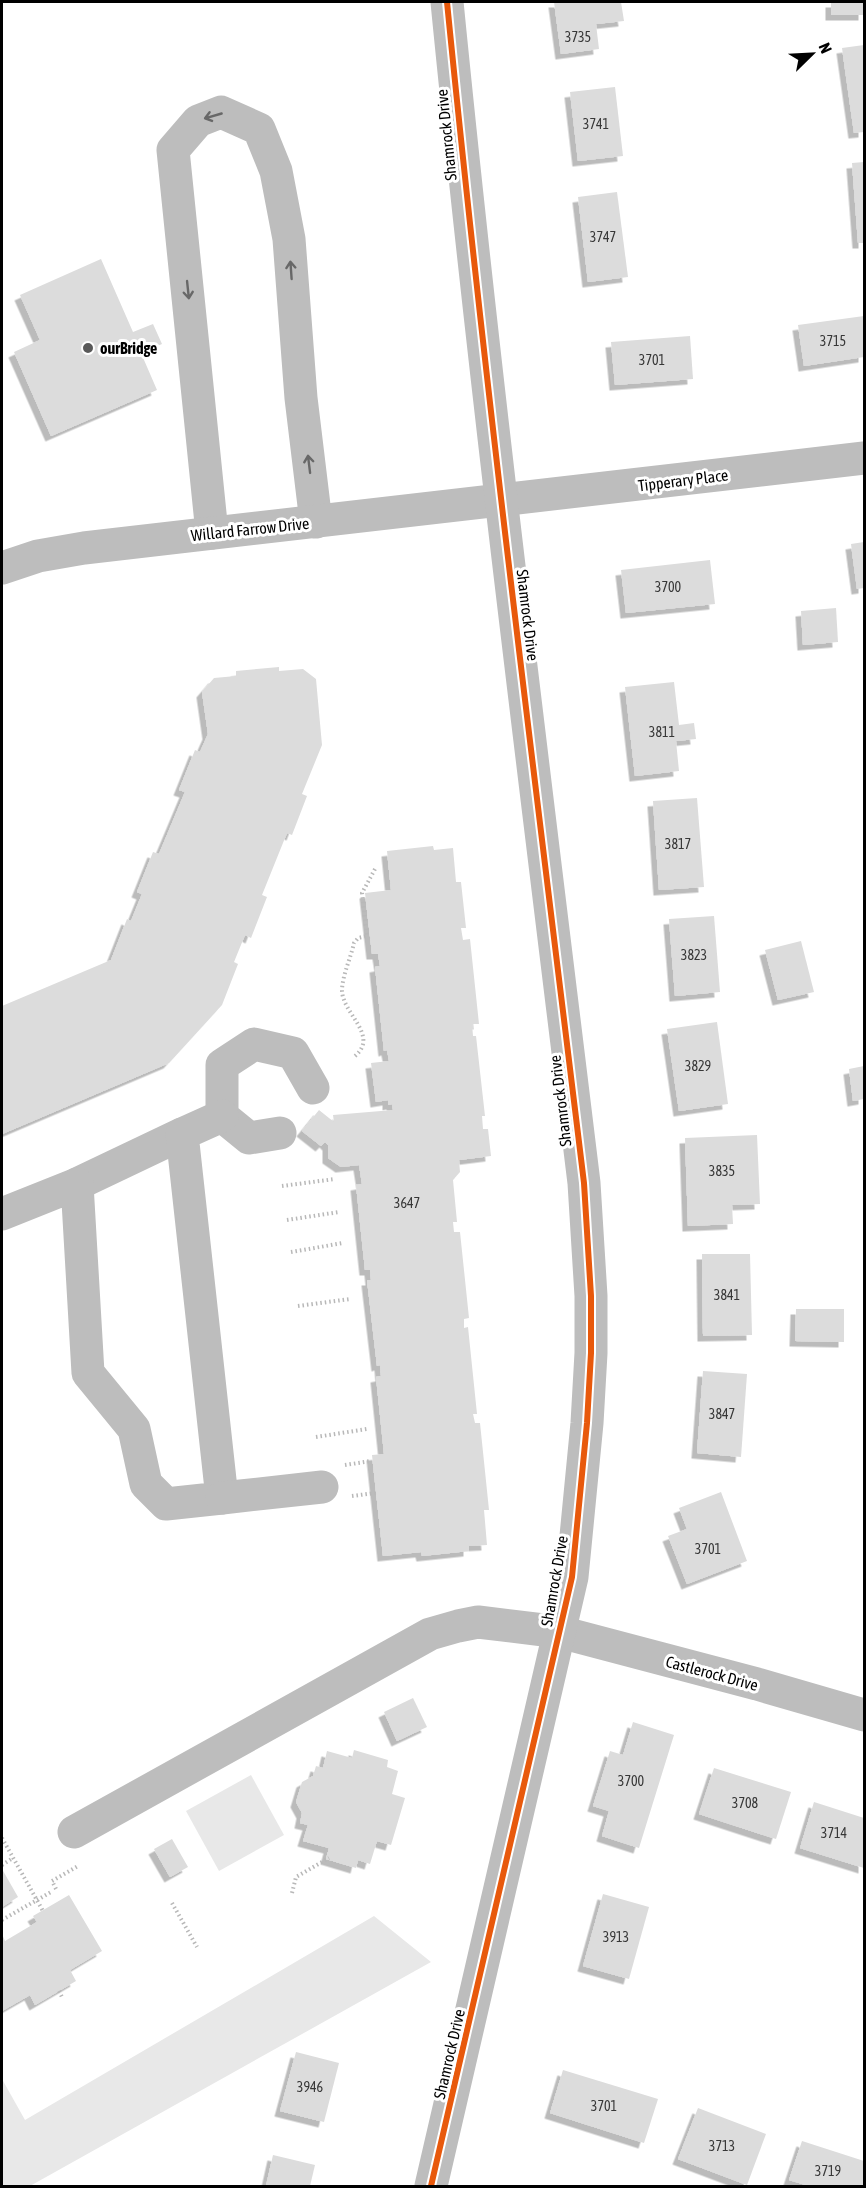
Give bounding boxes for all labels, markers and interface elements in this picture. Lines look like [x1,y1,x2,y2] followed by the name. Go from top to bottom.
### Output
[782,24,842,84] north arrow
[565,29,591,45] house number: 3735
[816,40,836,56] text: N
[432,88,460,182] street label: Shamrock Drive
[204,111,223,122] one-way arrow
[583,116,609,132] house number: 3741
[590,229,616,245] house number: 3747
[286,260,297,280] one-way arrow
[183,279,194,299] one-way arrow
[820,333,846,349] house number: 3715
[100,339,157,357] place label: ourBridge
[81,341,95,355] marker: ourBridge
[639,352,665,368] house number: 3701
[303,454,314,474] one-way arrow
[637,466,729,495] street label: Tipperary Place
[190,514,310,544] street label: Willard Farrow Drive
[513,568,543,662] street label: Shamrock Drive
[655,579,682,595] house number: 3700
[649,724,675,740] house number: 3811
[665,836,691,852] house number: 3817
[681,947,707,963] house number: 3823
[545,1054,575,1148] street label: Shamrock Drive
[685,1058,711,1074] house number: 3829
[709,1163,735,1179] house number: 3835
[394,1195,420,1211] house number: 3647
[714,1287,740,1303] house number: 3841
[709,1406,735,1422] house number: 3847
[537,1534,571,1628] street label: Shamrock Drive
[695,1541,721,1557] house number: 3701
[664,1652,760,1694] street label: Castlerock Drive
[618,1773,645,1789] house number: 3700
[732,1795,759,1811] house number: 3708
[821,1825,848,1841] house number: 3714
[603,1929,629,1945] house number: 3913
[430,2007,468,2101] street label: Shamrock Drive
[297,2079,324,2095] house number: 3946
[591,2098,617,2114] house number: 3701
[709,2138,735,2154] house number: 3713
[815,2163,841,2179] house number: 3719

